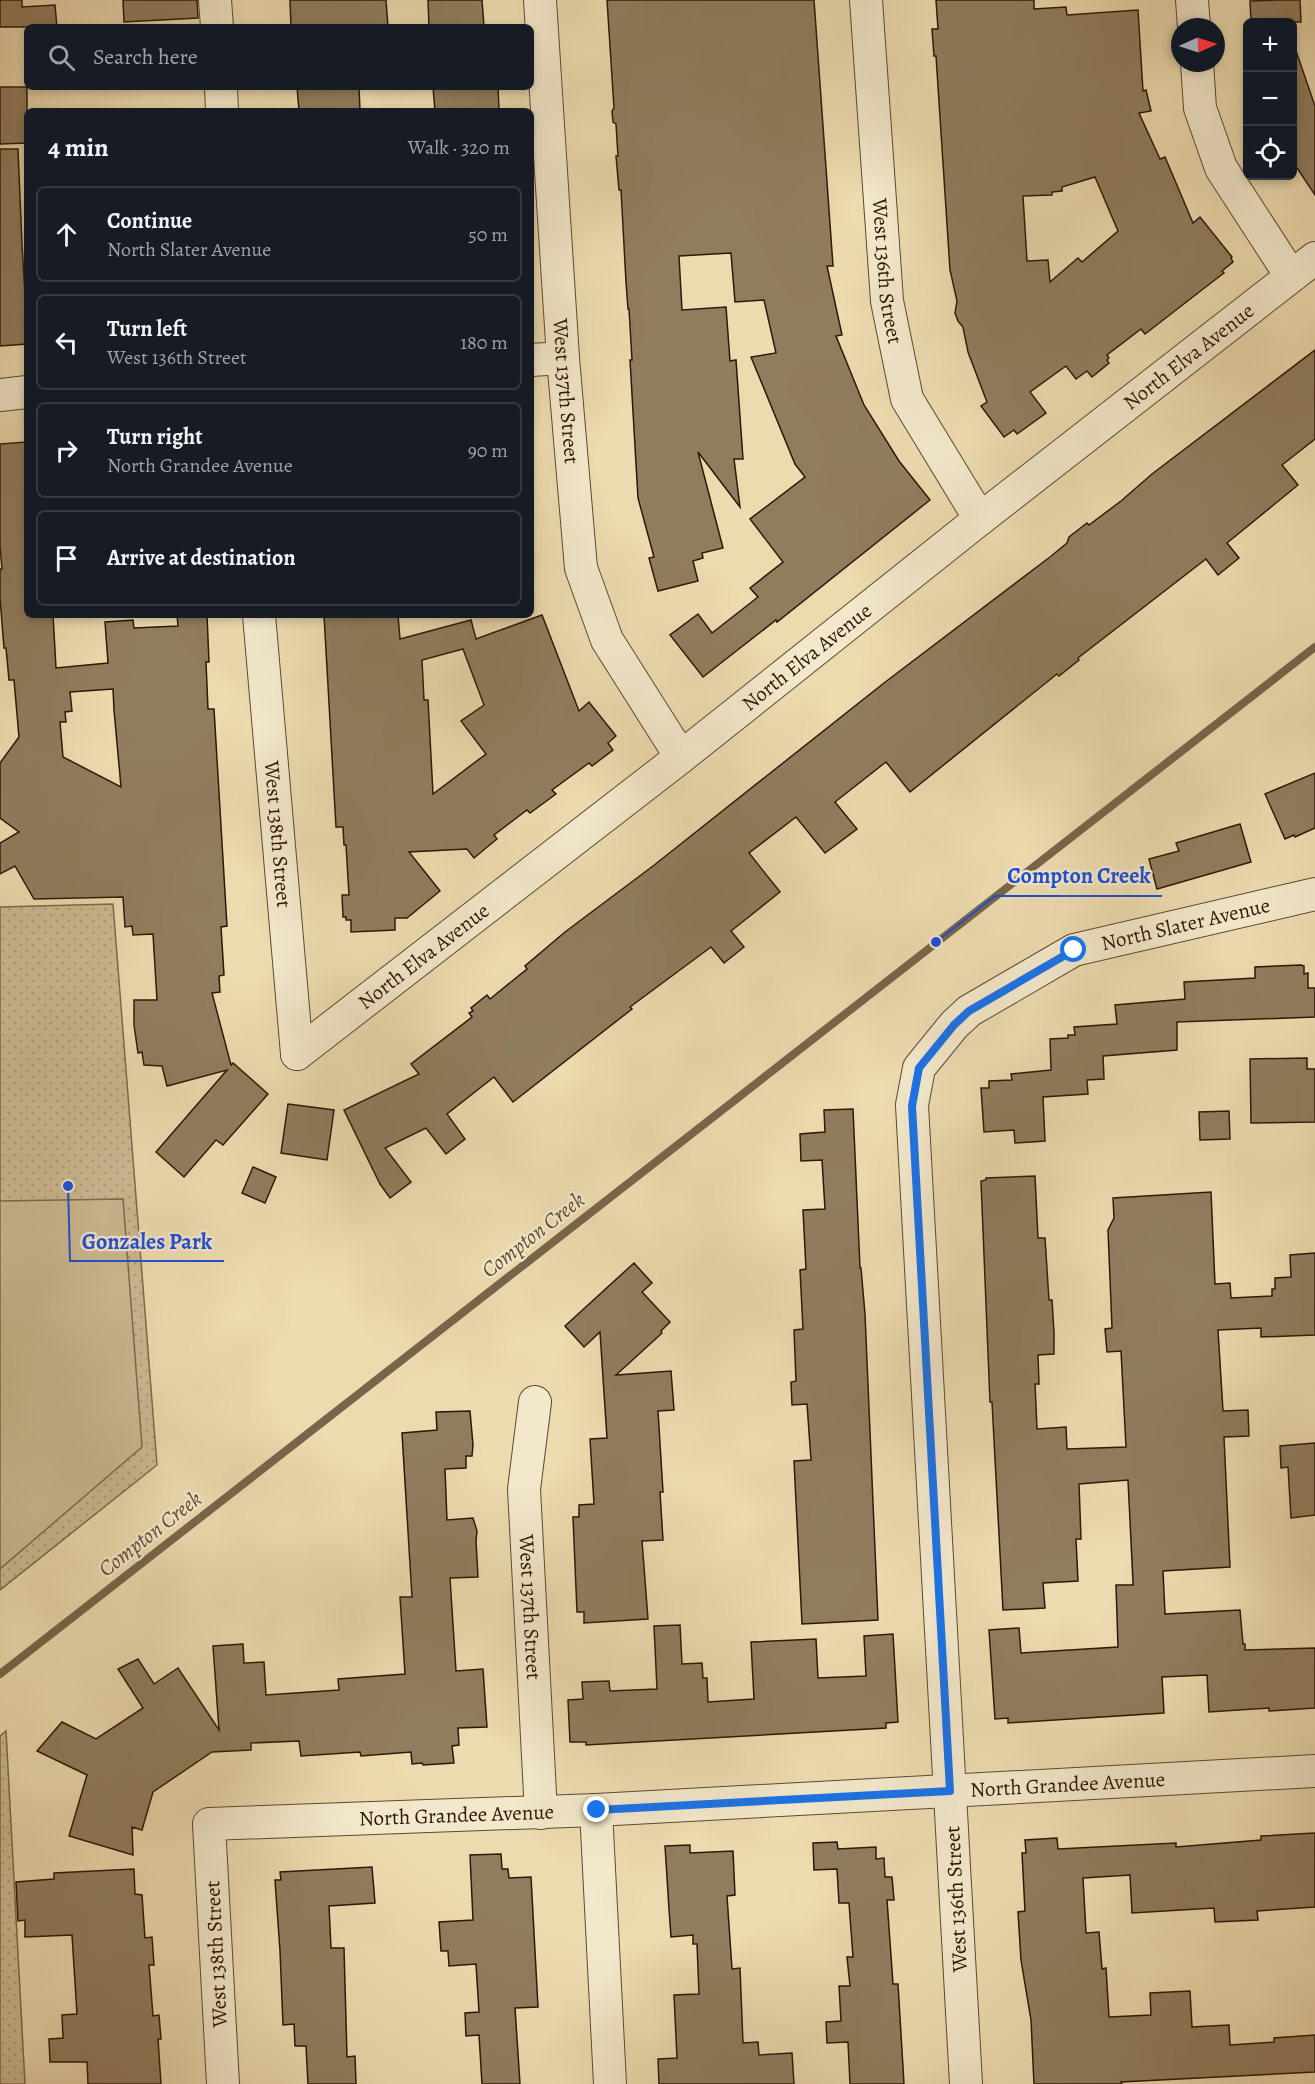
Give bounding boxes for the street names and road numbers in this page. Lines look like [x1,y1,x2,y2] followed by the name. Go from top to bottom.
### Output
[866,196,909,347] street label: West 136th Street
[1117,297,1260,416] street label: North Elva Avenue
[546,317,586,465] street label: West 137th Street
[736,597,877,717] street label: North Elva Avenue
[258,759,298,909] street label: West 138th Street
[1098,891,1273,957] street label: North Slater Avenue
[352,897,495,1016] street label: North Elva Avenue
[512,1533,548,1681] street label: West 137th Street
[969,1765,1166,1804] street label: North Grandee Avenue
[358,1798,554,1833] street label: North Grandee Avenue
[938,1825,974,1974] street label: West 136th Street
[198,1880,234,2029] street label: West 138th Street

